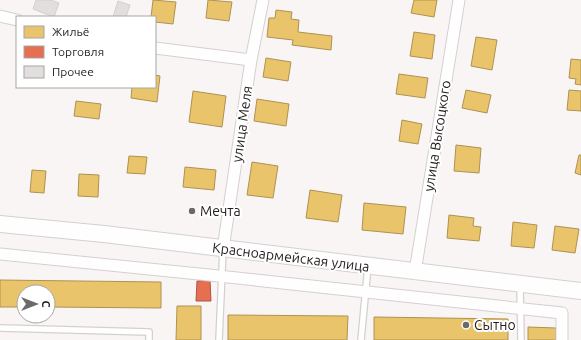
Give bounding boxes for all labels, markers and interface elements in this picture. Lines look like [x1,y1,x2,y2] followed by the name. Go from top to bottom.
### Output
[16,16,156,88] legend
[52,25,89,38] text: Жильё
[52,45,104,58] text: Торговля
[52,65,94,78] text: Прочее
[420,79,454,193] street label: улица Высоцкого
[229,85,255,163] street label: улица Меля
[200,203,241,219] place label: Мечта
[187,206,197,216] marker: Мечта
[211,239,371,275] street label: Красноармейская улица
[16,284,56,324] north arrow
[40,300,52,308] text: С
[474,317,516,333] place label: Сытно
[461,320,471,330] marker: Сытно

